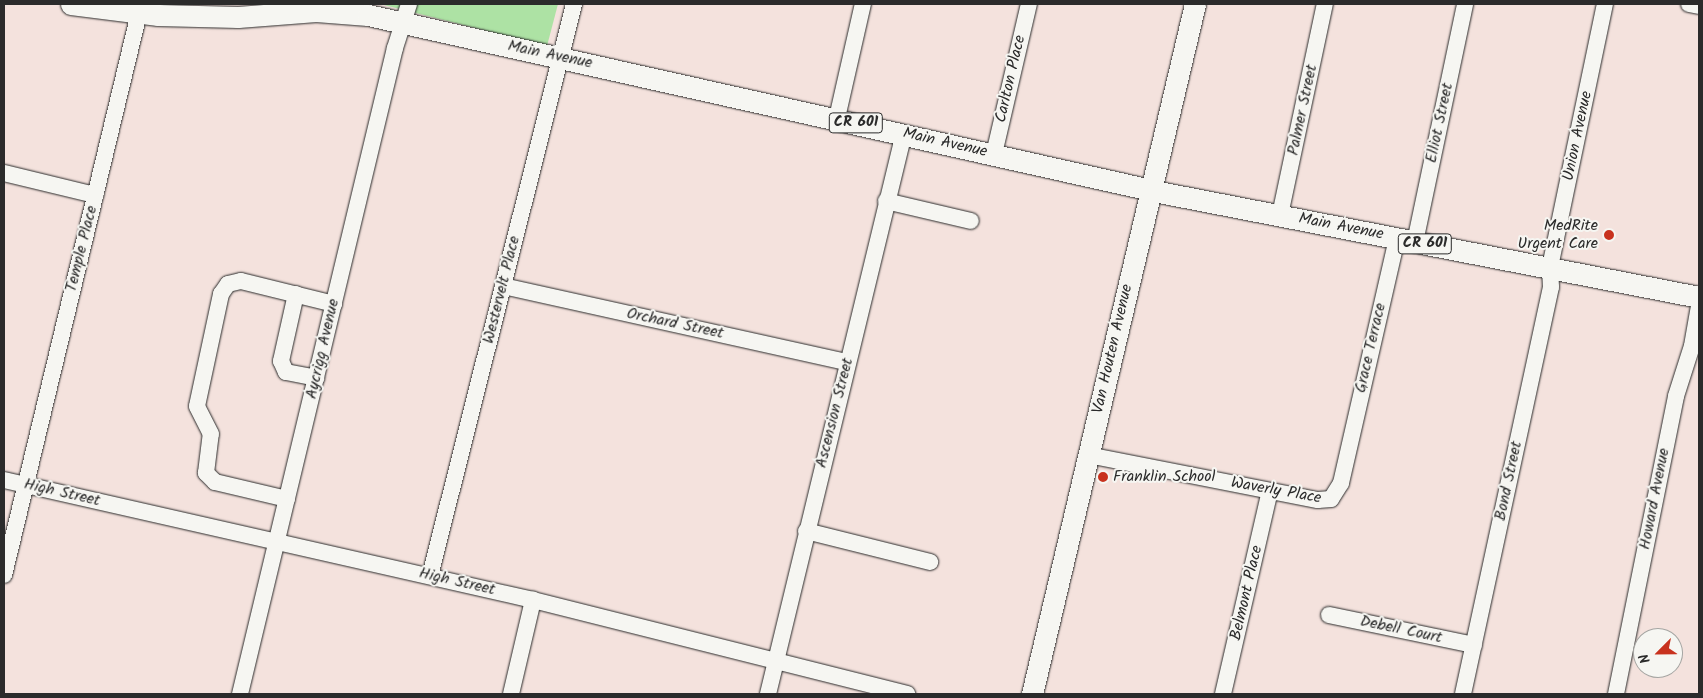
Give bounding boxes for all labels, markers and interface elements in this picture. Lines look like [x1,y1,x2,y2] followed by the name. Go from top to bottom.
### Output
[992,33,1030,125] street label: Carlton Place
[506,37,594,73] street label: Main Avenue
[1284,63,1322,157] street label: Palmer Street
[1422,81,1458,165] street label: Elliot Street
[1559,89,1597,183] street label: Union Avenue
[828,110,884,136] road number: CR 601
[901,124,989,162] street label: Main Avenue
[62,204,102,294] street label: Temple Place
[1297,209,1385,245] street label: Main Avenue
[1518,216,1598,254] place label: MedRite Urgent Care
[1602,228,1616,242] marker: MedRite Urgent Care
[1398,232,1452,256] road number: CR 601
[479,234,525,346] street label: Westervelt Place
[1089,283,1137,415] street label: Van Houten Avenue
[302,297,344,401] street label: Aycrigg Avenue
[1351,301,1391,395] street label: Grace Terrace
[625,304,725,344] street label: Orchard Street
[812,356,858,470] street label: Ascension Street
[1491,439,1527,523] street label: Bond Street
[1636,447,1674,551] street label: Howard Avenue
[1113,467,1215,487] place label: Franklin School
[1097,471,1109,483] marker: Franklin School
[1229,474,1323,508] street label: Waverly Place
[22,475,102,511] street label: High Street
[1227,544,1267,642] street label: Belmont Place
[417,564,497,600] street label: High Street
[1358,612,1444,648] street label: Debell Court
[1633,628,1683,678] north arrow
[1633,650,1657,667] text: N

